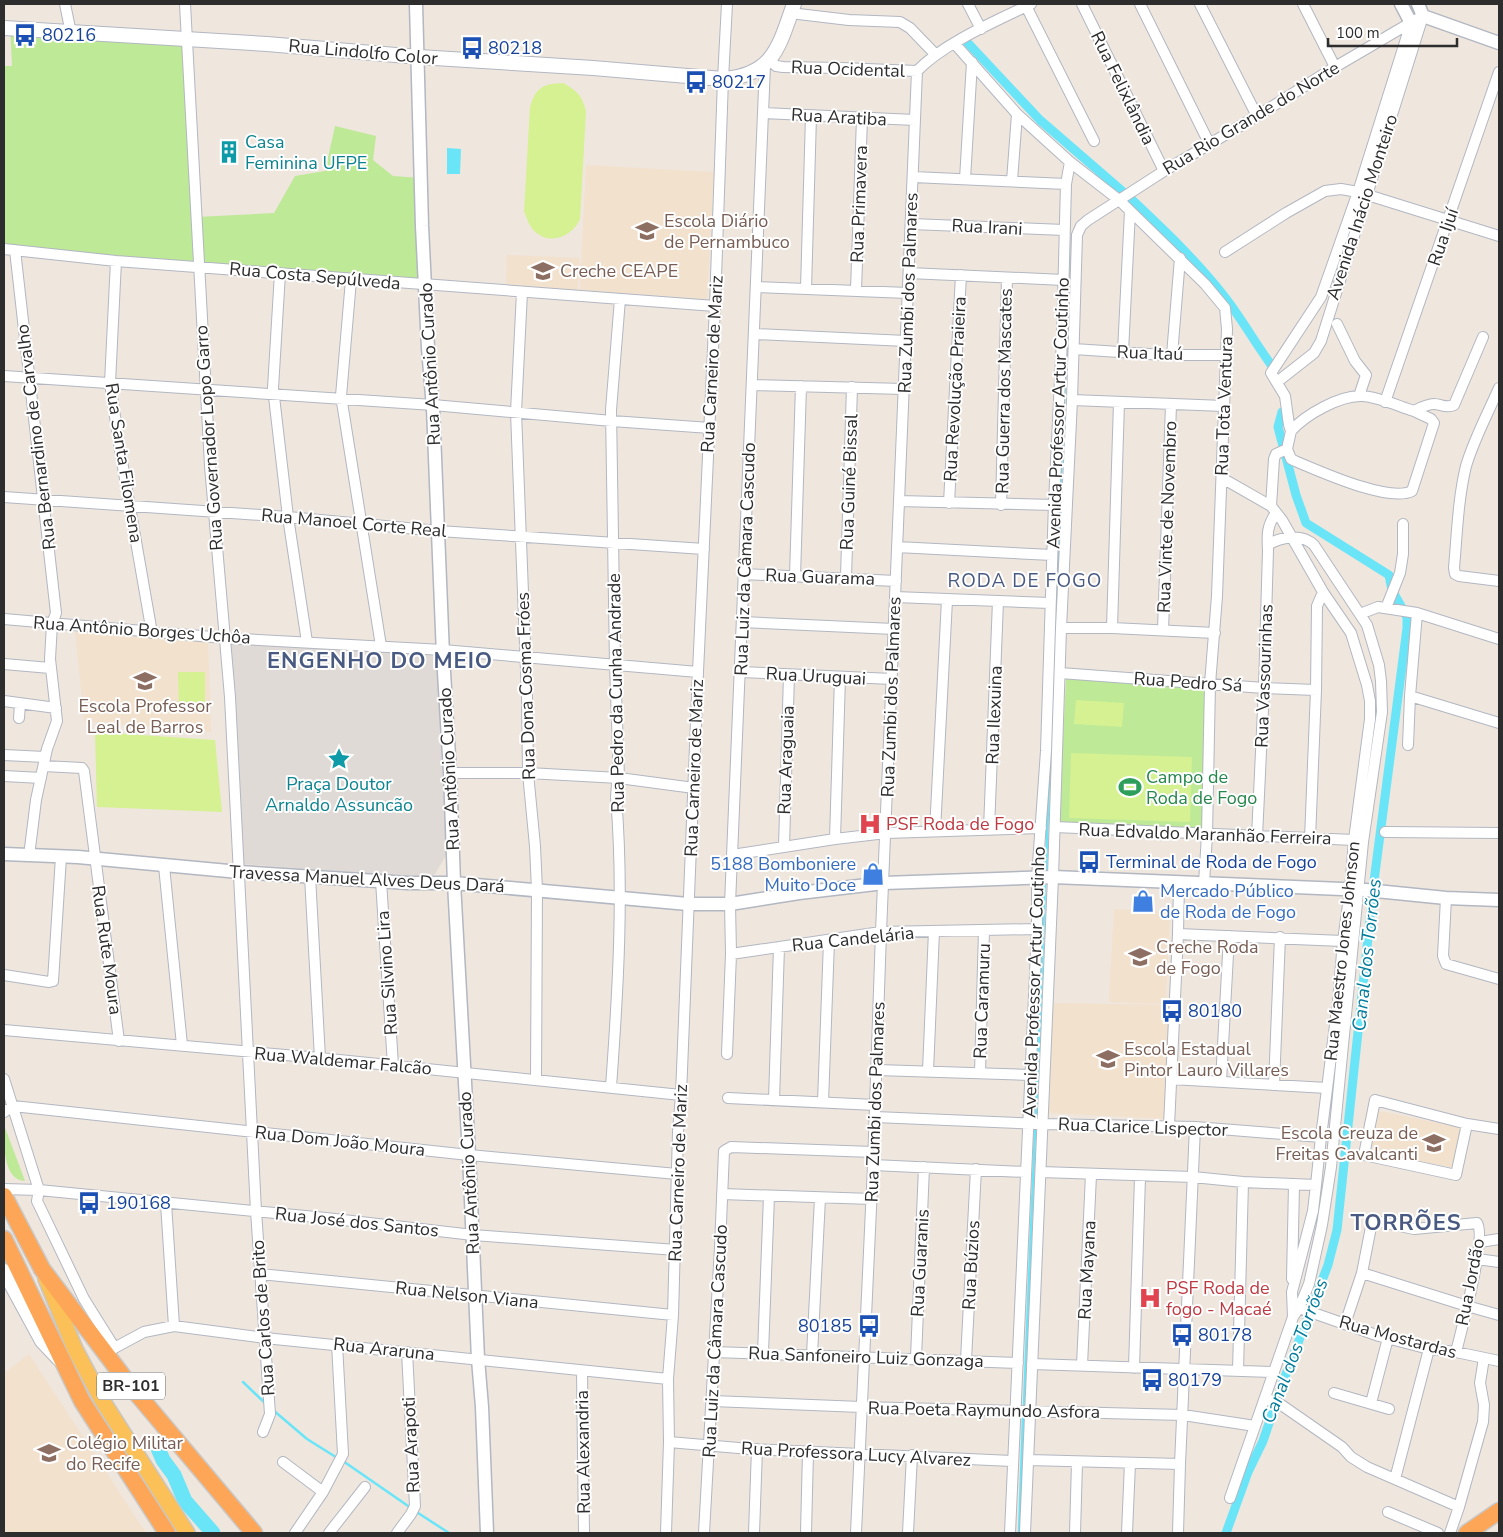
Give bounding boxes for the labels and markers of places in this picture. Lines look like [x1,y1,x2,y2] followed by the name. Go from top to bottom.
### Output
[12,22,38,48] bus stop icon: 80216
[42,23,96,47] place label: 80216
[459,35,485,61] bus stop icon: 80218
[488,36,542,60] place label: 80218
[683,69,709,95] bus stop icon: 80217
[712,70,766,94] place label: 80217
[245,130,367,175] place label: Casa Feminina UFPE
[216,139,242,165] building icon: Casa Feminina UFPE
[664,209,790,254] place label: Escola Diário de Pernambuco
[634,218,660,244] school or university icon: Escola Diário de Pernambuco
[530,258,556,284] school or university icon: Creche CEAPE
[560,259,678,283] place label: Creche CEAPE
[132,668,158,694] school or university icon: Escola Professor Leal de Barros
[78,694,212,739] place label: Escola Professor Leal de Barros
[326,746,352,772] place icon: Praça Doutor Arnaldo Assuncão
[1146,765,1257,810] place label: Campo de Roda de Fogo
[265,772,413,817] place label: Praça Doutor Arnaldo Assuncão
[1117,774,1143,800] sports icon: Campo de Roda de Fogo
[857,811,883,837] hospital icon: PSF Roda de Fogo
[886,812,1034,836] place label: PSF Roda de Fogo
[1076,849,1102,875] bus stop icon: Terminal de Roda de Fogo
[1106,850,1317,874] place label: Terminal de Roda de Fogo
[710,852,856,897] place label: 5188 Bomboniere Muito Doce
[860,861,886,887] shop icon: 5188 Bomboniere Muito Doce
[1160,879,1296,924] place label: Mercado Público de Roda de Fogo
[1130,888,1156,914] shop icon: Mercado Público de Roda de Fogo
[1156,935,1259,980] place label: Creche Roda de Fogo
[1127,944,1153,970] school or university icon: Creche Roda de Fogo
[1159,998,1185,1024] bus stop icon: 80180
[1188,999,1242,1023] place label: 80180
[1124,1037,1289,1082] place label: Escola Estadual Pintor Lauro Villares
[1095,1046,1121,1072] school or university icon: Escola Estadual Pintor Lauro Villares
[1275,1121,1418,1166] place label: Escola Creuza de Freitas Cavalcanti
[1421,1130,1447,1156] school or university icon: Escola Creuza de Freitas Cavalcanti
[76,1190,102,1216] bus stop icon: 190168
[106,1191,171,1215] place label: 190168
[1166,1276,1272,1321] place label: PSF Roda de fogo - Macaé
[1137,1285,1163,1311] hospital icon: PSF Roda de fogo - Macaé
[856,1313,882,1339] bus stop icon: 80185
[798,1314,852,1338] place label: 80185
[1169,1322,1195,1348] bus stop icon: 80178
[1198,1323,1252,1347] place label: 80178
[1139,1367,1165,1393] bus stop icon: 80179
[1168,1368,1222,1392] place label: 80179
[66,1431,184,1476] place label: Colégio Militar do Recife
[36,1440,62,1466] school or university icon: Colégio Militar do Recife

